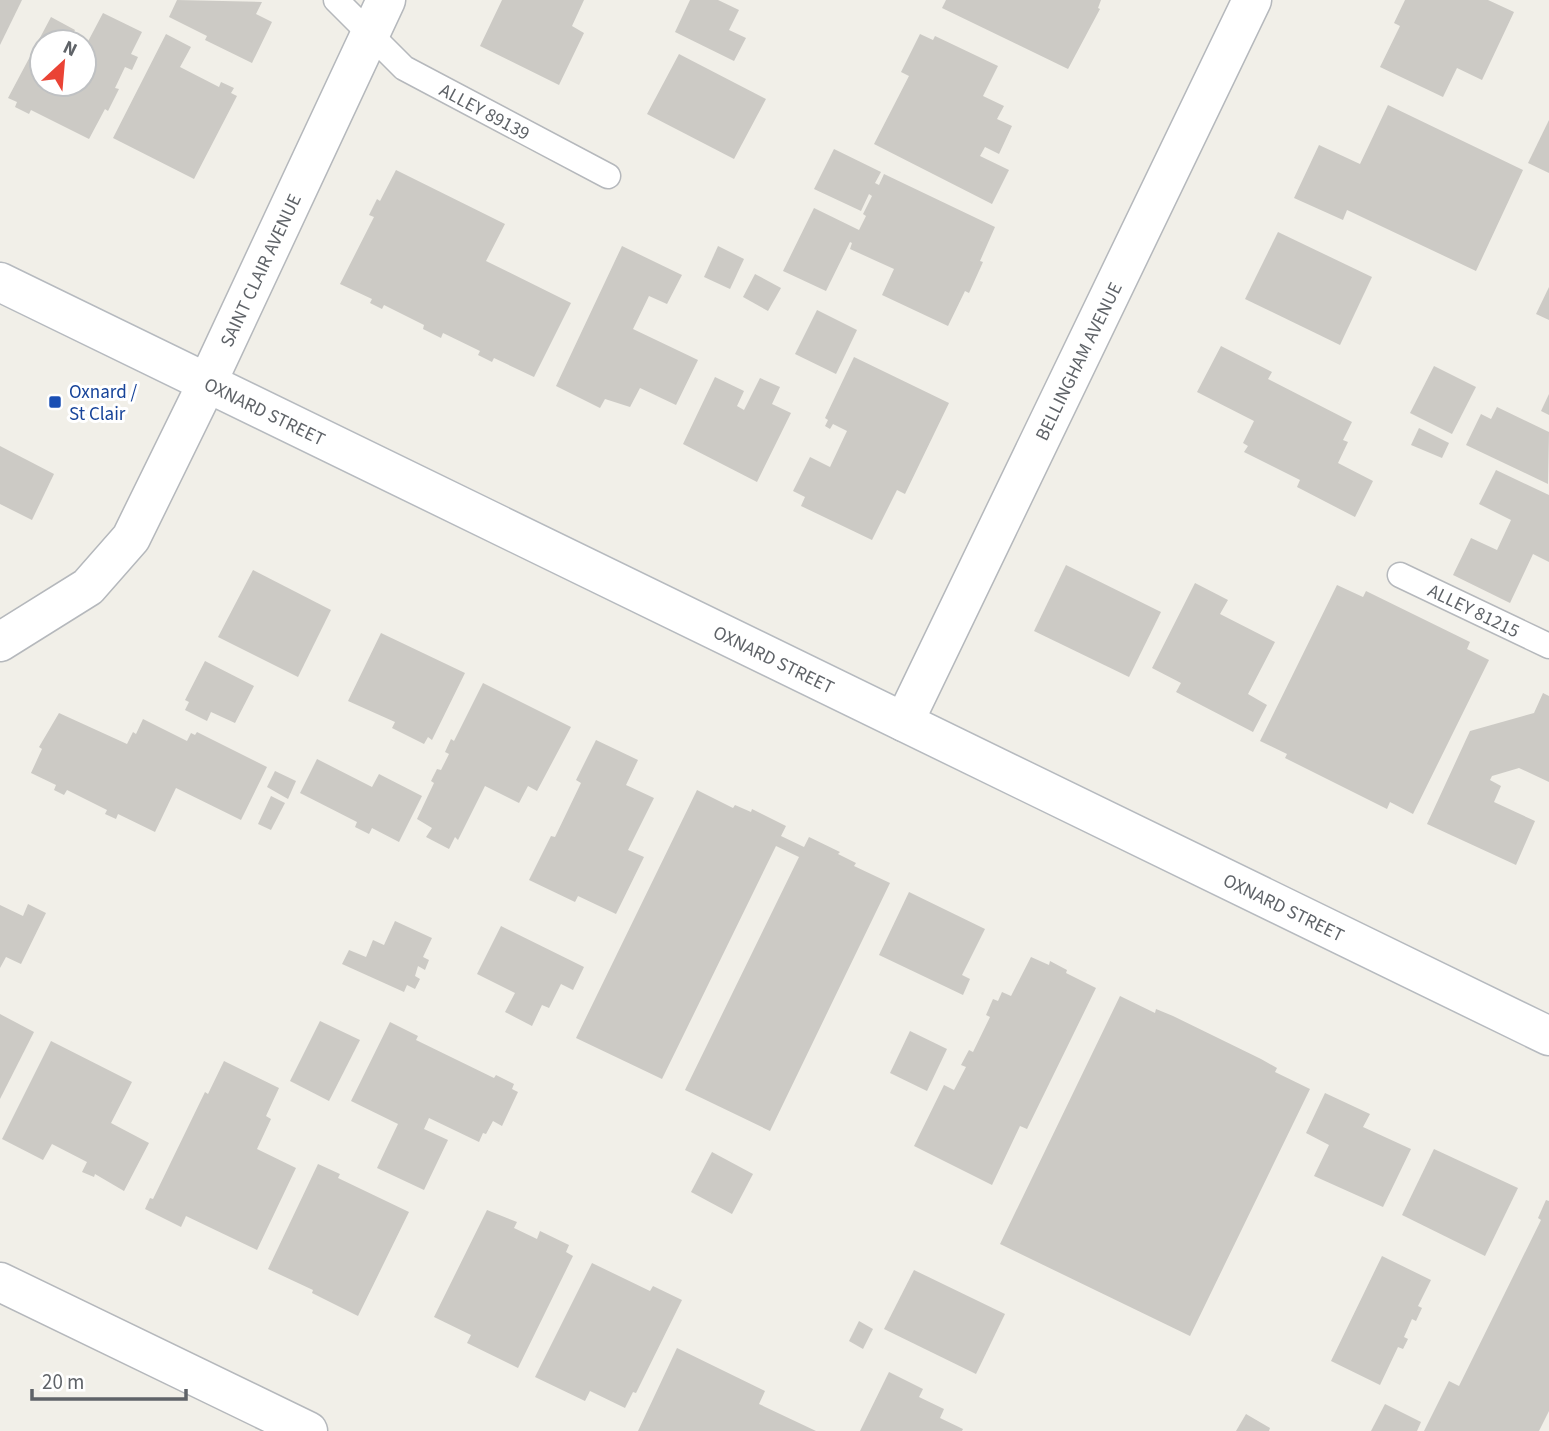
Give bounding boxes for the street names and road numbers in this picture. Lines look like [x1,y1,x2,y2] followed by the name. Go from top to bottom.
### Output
[434,77,534,147] street label: ALLEY 89139
[214,190,309,352] street label: SAINT CLAIR AVENUE
[1029,278,1129,446] street label: BELLINGHAM AVENUE
[199,371,330,453] street label: OXNARD STREET
[1423,578,1524,645] street label: ALLEY 81215
[708,619,839,701] street label: OXNARD STREET
[1218,867,1349,949] street label: OXNARD STREET

